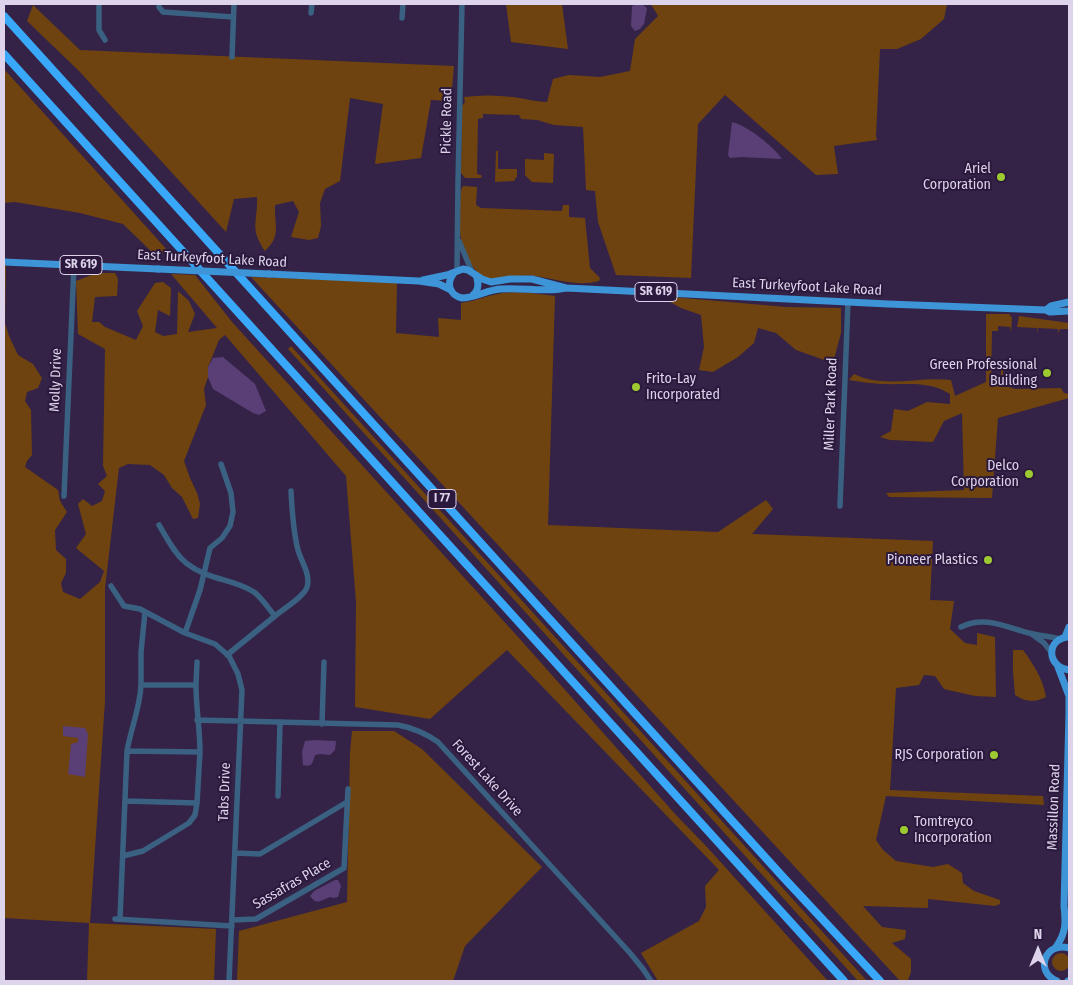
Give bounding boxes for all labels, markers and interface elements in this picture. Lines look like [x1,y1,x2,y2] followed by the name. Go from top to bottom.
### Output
[438,88,456,154] street label: Pickle Road
[923,161,991,193] place label: Ariel Corporation
[995,171,1007,183] marker: Ariel Corporation
[137,247,287,271] street label: East Turkeyfoot Lake Road
[60,256,102,274] road number: SR 619
[732,275,882,299] street label: East Turkeyfoot Lake Road
[635,282,677,302] road number: SR 619
[46,348,66,412] street label: Molly Drive
[821,357,841,451] street label: Miller Park Road
[930,357,1037,390] place label: Green Professional Building
[1041,367,1053,379] marker: Green Professional Building
[646,371,720,404] place label: Frito-Lay Incorporated
[630,381,642,393] marker: Frito-Lay Incorporated
[951,458,1019,491] place label: Delco Corporation
[1023,468,1035,480] marker: Delco Corporation
[428,489,456,508] road number: I 77
[887,552,978,568] place label: Pioneer Plastics
[982,554,994,566] marker: Pioneer Plastics
[448,736,526,820] street label: Forest Lake Drive
[894,747,984,763] place label: RJS Corporation
[988,749,1000,761] marker: RJS Corporation
[216,762,234,822] street label: Tabs Drive
[1044,764,1064,850] street label: Massillon Road
[914,814,992,846] place label: Tomtreyco Incorporation
[898,824,910,836] marker: Tomtreyco Incorporation
[250,855,334,913] street label: Sassafras Place
[1013,925,1063,975] north arrow
[1034,926,1042,943] text: N

